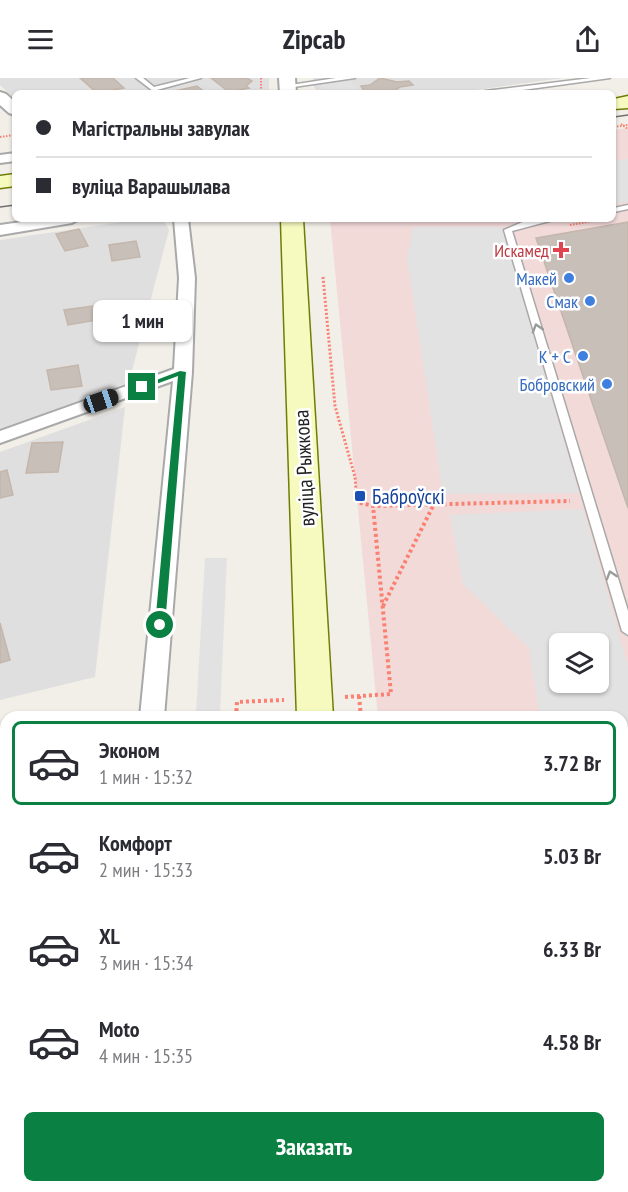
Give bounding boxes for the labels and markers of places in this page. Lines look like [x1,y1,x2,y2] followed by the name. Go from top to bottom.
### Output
[494,239,549,262] place label: Искамед
[554,243,568,257] marker: Искамед
[516,267,557,290] place label: Макей
[562,271,576,285] marker: Макей
[546,290,578,313] place label: Смак
[583,294,597,308] marker: Смак
[539,345,571,368] place label: К + С
[576,349,590,363] marker: К + С
[519,373,595,396] place label: Бобровский
[600,377,614,391] marker: Бобровский
[372,483,445,510] place label: Баброўскі
[353,489,367,503] marker: Баброўскі

